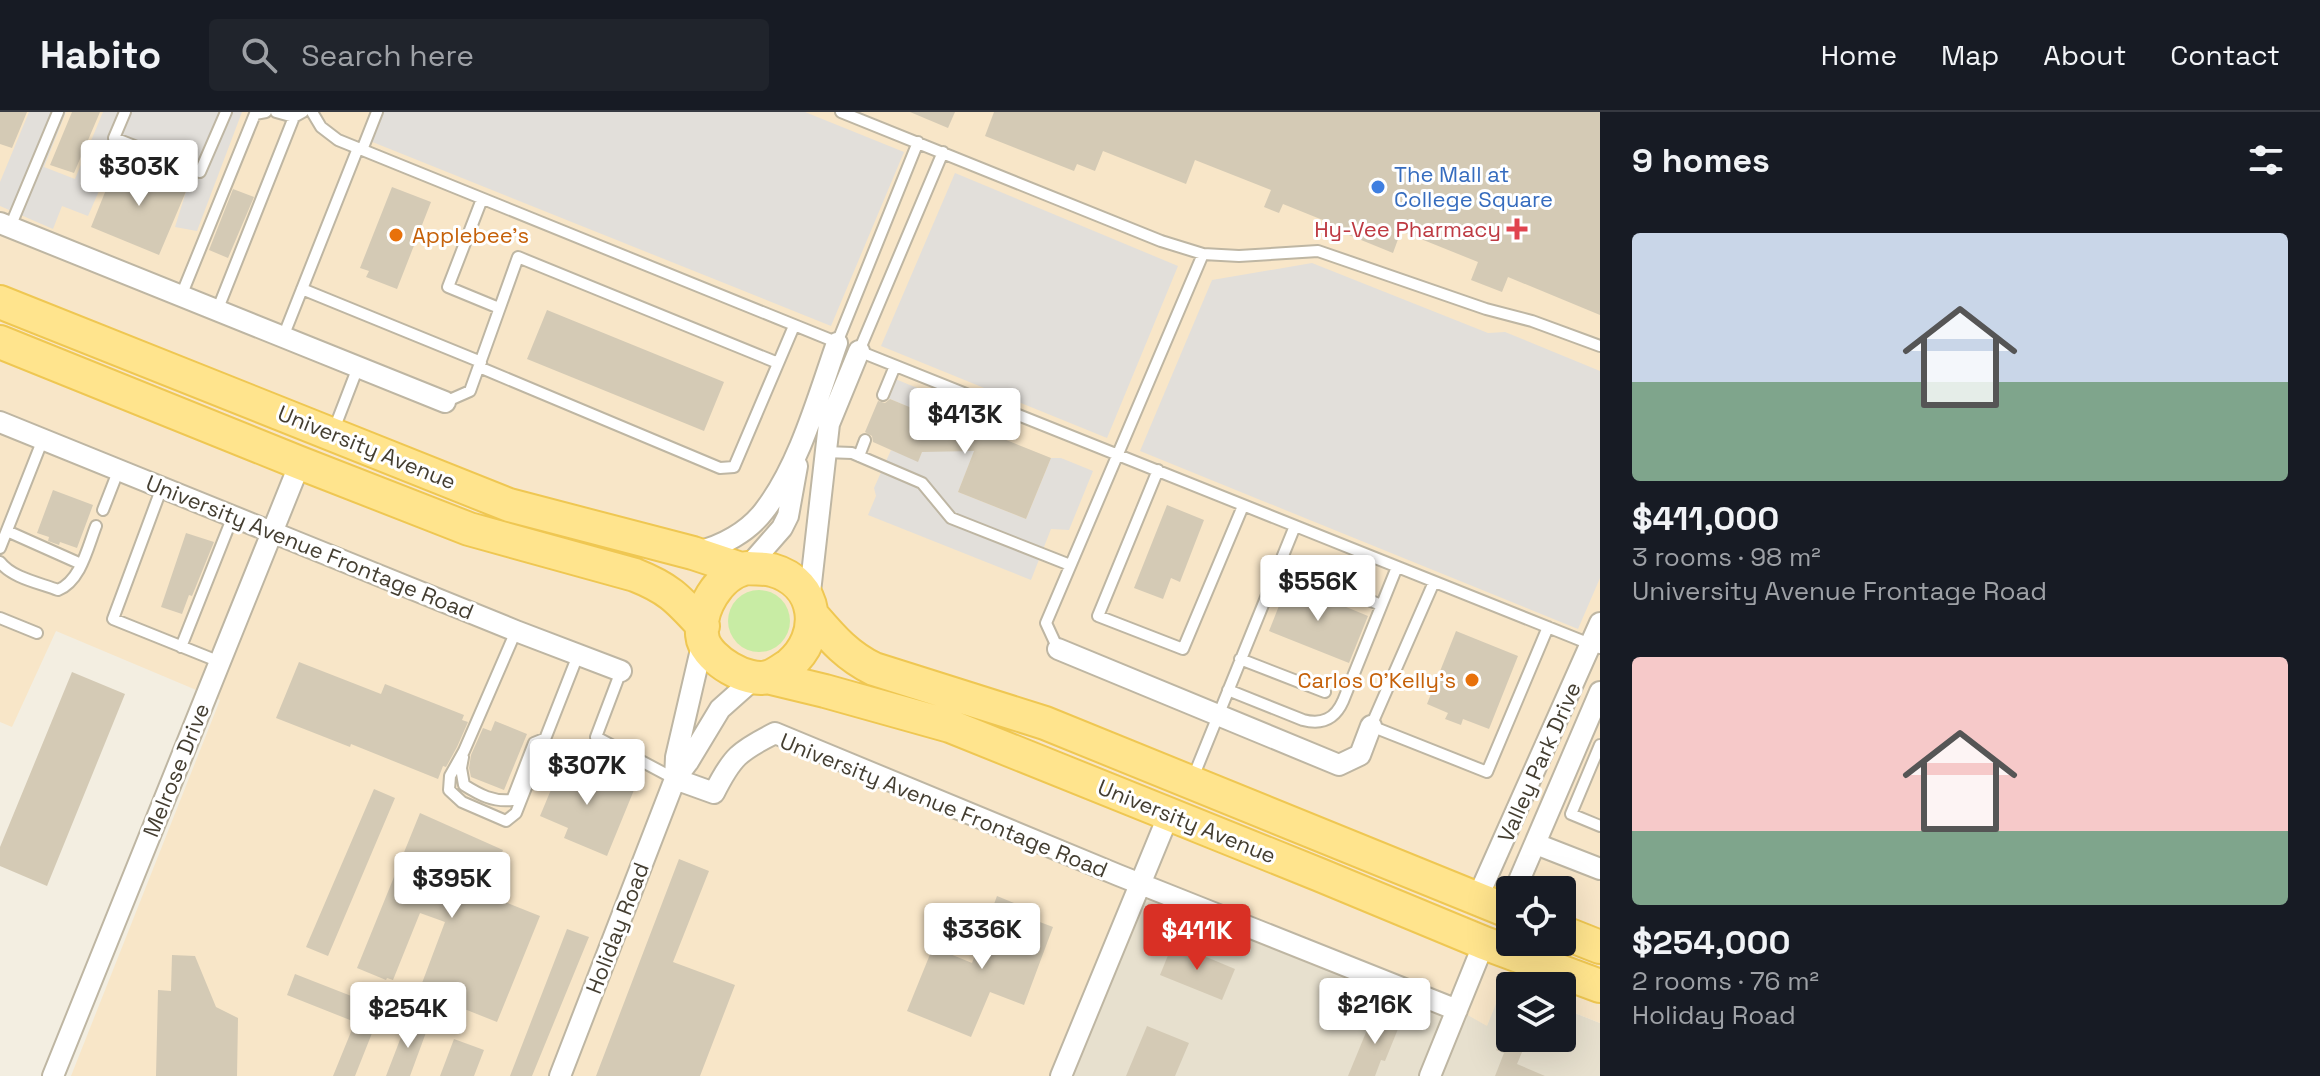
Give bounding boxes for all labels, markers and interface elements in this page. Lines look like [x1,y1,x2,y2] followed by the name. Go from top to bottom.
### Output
[209,19,769,91] search box
[40,31,161,79] text: Habito
[237,33,281,77] icon: search
[301,36,474,75] text: Search here
[1821,37,1897,73] text: Home
[1941,37,1999,73] text: Map
[2043,37,2126,73] text: About
[2170,37,2280,73] text: Contact
[2244,138,2288,182] icon: filters
[1632,139,1770,182] text: 9 homes
[83,140,195,208] pin: $303K
[99,149,179,183] text: $303K
[1394,160,1553,213] place label: The Mall at College Square
[1369,178,1387,196] marker: The Mall at College Square
[1314,215,1501,243] place label: Hy-Vee Pharmacy
[1508,220,1526,238] marker: Hy-Vee Pharmacy
[412,221,529,249] place label: Applebee's
[387,226,405,244] marker: Applebee's
[1888,285,2032,429] icon: home
[909,388,1021,456] pin: $413K
[927,397,1003,431] text: $413K
[274,398,460,496] street label: University Avenue
[142,468,478,626] street label: University Avenue Frontage Road
[1632,497,1779,540] text: $411,000
[1632,540,1821,574] text: 3 rooms · 98 m²
[1262,555,1374,623] pin: $556K
[1278,564,1358,598] text: $556K
[1632,574,2047,608] text: University Avenue Frontage Road
[1297,666,1456,694] place label: Carlos O'Kelly's
[1463,671,1481,689] marker: Carlos O'Kelly's
[1491,678,1587,846] street label: Valley Park Drive
[136,699,216,841] street label: Melrose Drive
[1888,709,2032,853] icon: home
[776,726,1112,884] street label: University Avenue Frontage Road
[531,739,643,807] pin: $307K
[548,748,626,782] text: $307K
[1094,772,1280,870] street label: University Avenue
[396,852,508,920] pin: $395K
[579,858,655,998] street label: Holiday Road
[412,861,492,895] text: $395K
[1496,876,1576,1052] map controls
[1496,876,1576,956] button: locate
[926,903,1038,971] pin: $336K
[1141,904,1253,972] pin: $411K
[942,912,1022,946] text: $336K
[1161,913,1233,947] text: $411K
[1632,921,1791,964] text: $254,000
[1632,964,1819,998] text: 2 rooms · 76 m²
[1496,972,1576,1052] button: layers
[1319,978,1431,1046] pin: $216K
[352,982,464,1050] pin: $254K
[1337,987,1413,1021] text: $216K
[368,991,448,1025] text: $254K
[1632,998,1796,1032] text: Holiday Road

